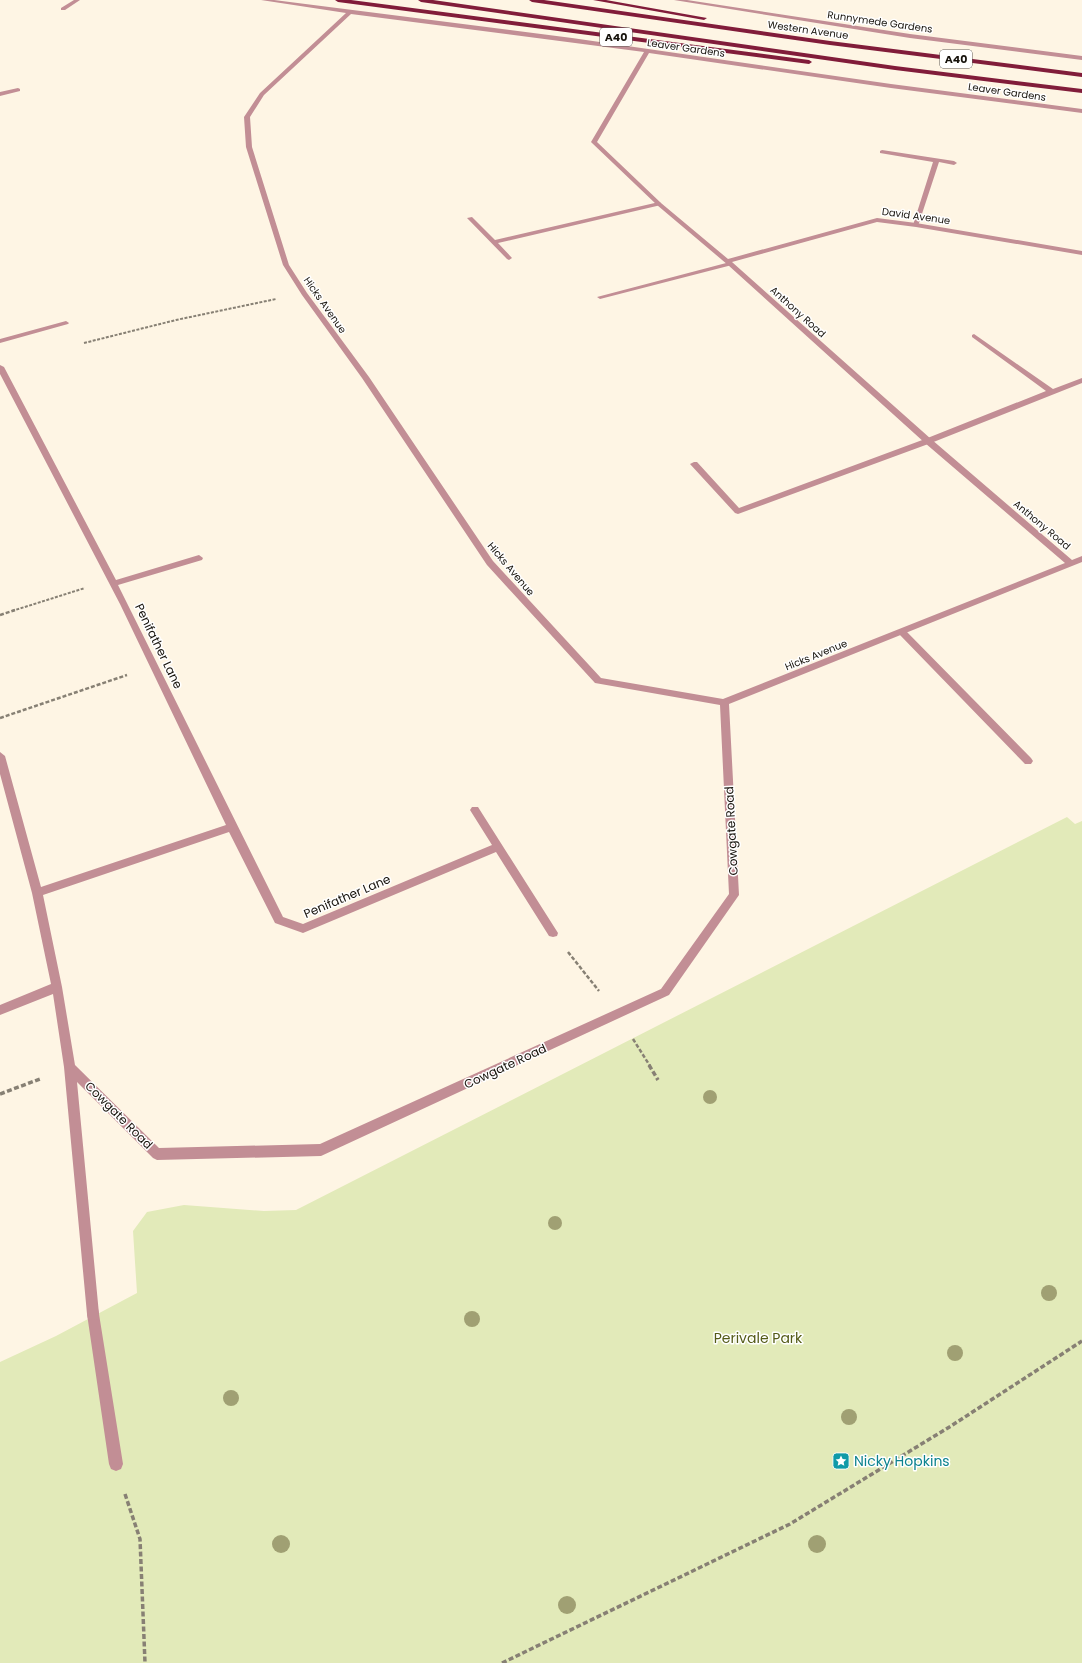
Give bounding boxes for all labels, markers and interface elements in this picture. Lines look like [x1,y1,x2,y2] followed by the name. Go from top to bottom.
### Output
[827,7,933,37] street label: Runnymede Gardens
[767,17,849,43] street label: Western Avenue
[600,28,632,46] road number: A40
[646,35,726,61] street label: Leaver Gardens
[940,50,972,68] road number: A40
[967,79,1047,105] street label: Leaver Gardens
[881,204,951,228] street label: David Avenue
[300,274,350,336] street label: Hicks Avenue
[767,283,829,341] street label: Anthony Road
[1010,497,1074,553] street label: Anthony Road
[484,539,538,599] street label: Hicks Avenue
[131,601,187,691] street label: Penifather Lane
[783,636,849,674] street label: Hicks Avenue
[720,786,742,876] street label: Cowgate Road
[301,870,393,922] street label: Penifather Lane
[461,1039,549,1093] street label: Cowgate Road
[81,1077,157,1153] street label: Cowgate Road
[714,1328,803,1348] park label: Perivale Park
[831,1451,851,1471] place icon: Nicky Hopkins
[854,1451,950,1471] place label: Nicky Hopkins

